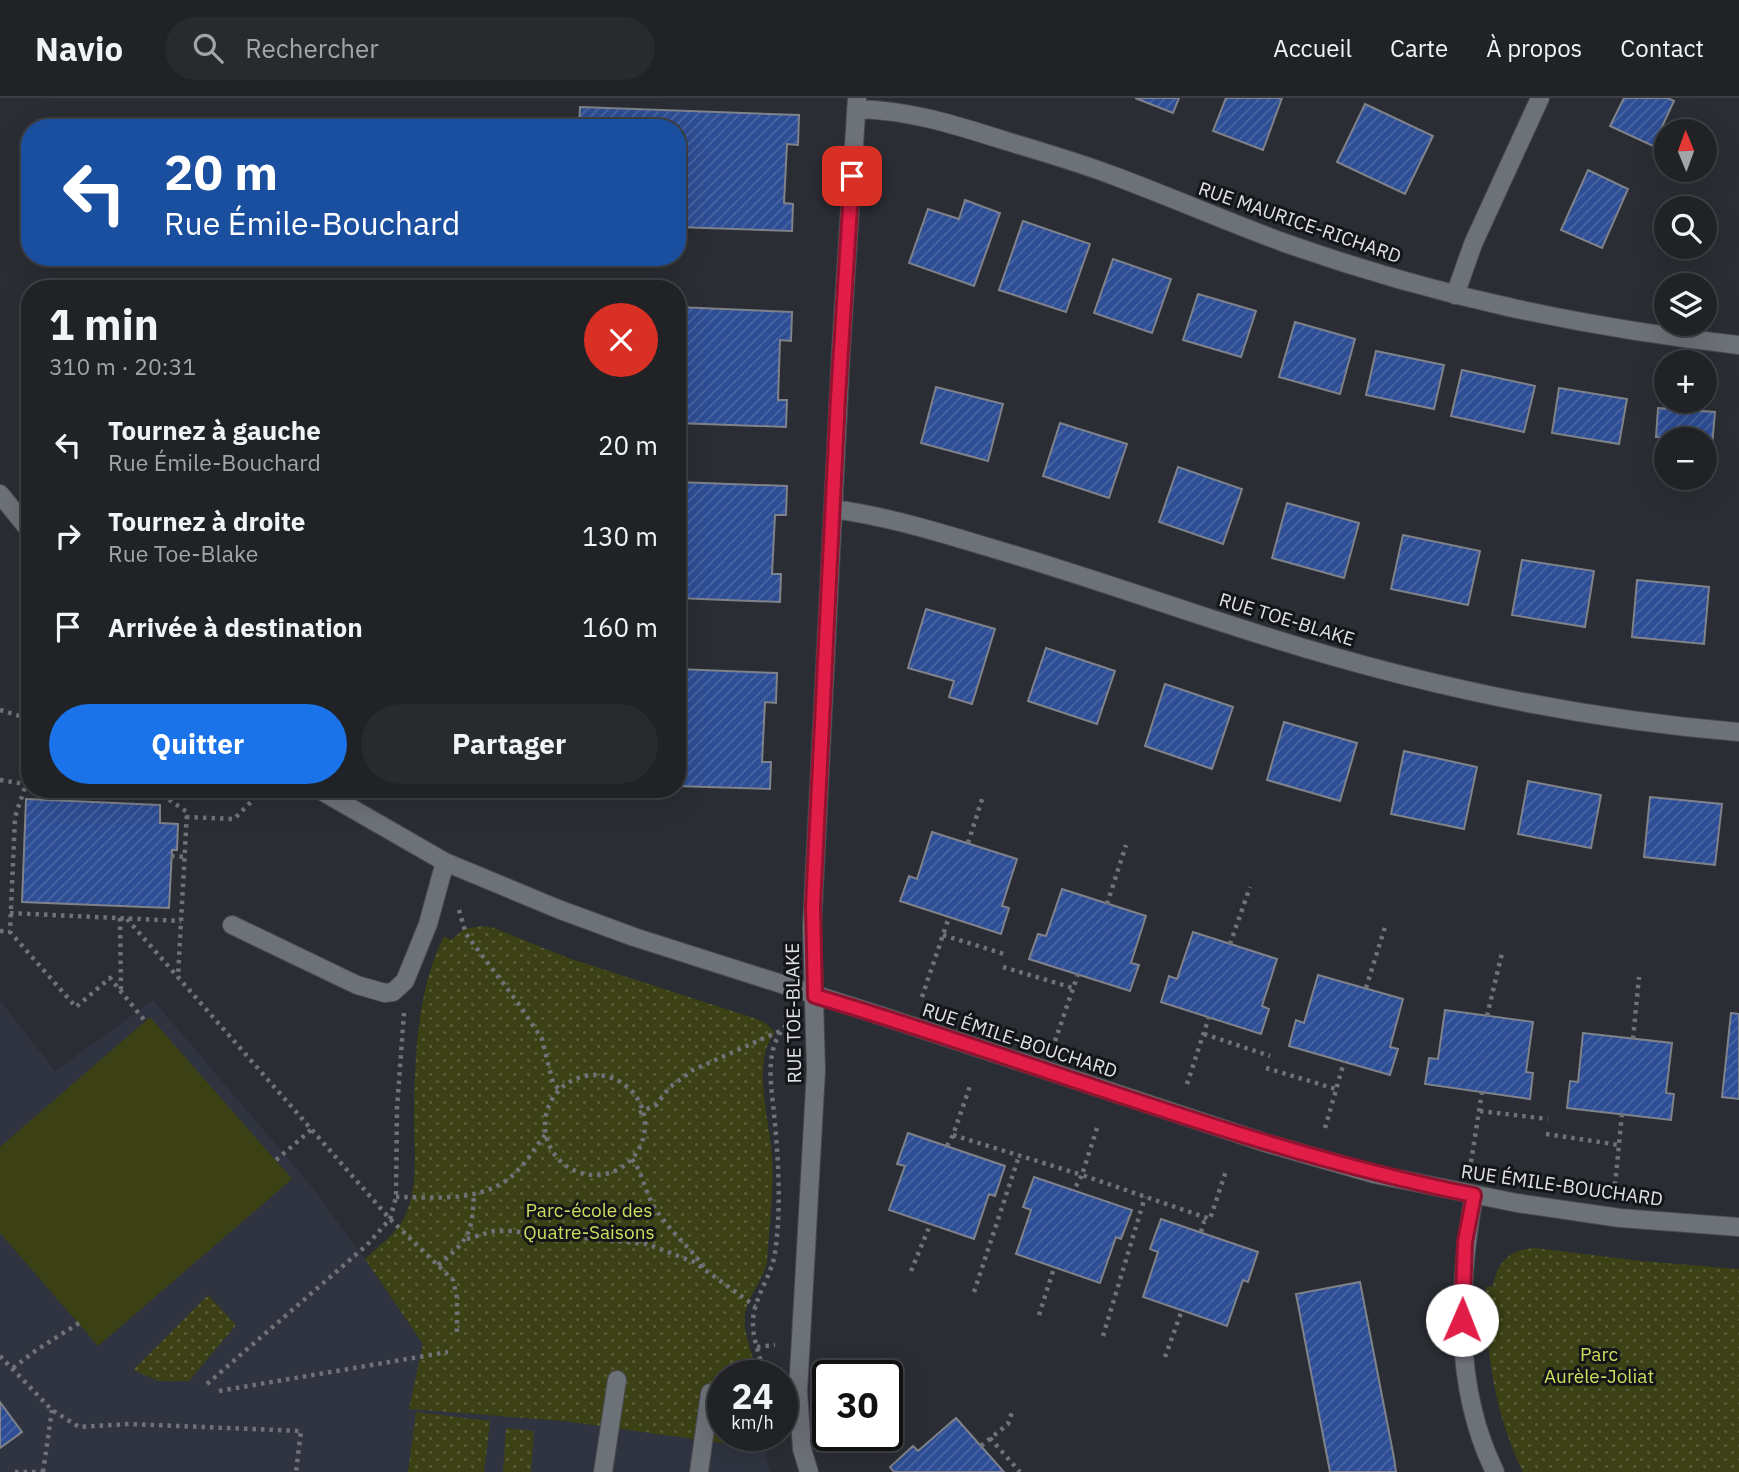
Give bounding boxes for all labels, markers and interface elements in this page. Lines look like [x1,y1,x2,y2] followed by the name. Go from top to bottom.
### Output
[165,17,655,80] search box
[35,27,123,70] text: Navio
[189,29,227,67] icon: search
[245,31,379,65] text: Rechercher
[1273,32,1352,64] text: Accueil
[1390,32,1448,64] text: Carte
[1486,32,1582,64] text: À propos
[1620,32,1704,64] text: Contact
[1654,119,1717,182] north arrow
[1654,119,1717,490] map controls
[164,140,278,203] text: 20 m
[822,146,882,206] pin
[49,147,140,238] icon: left
[833,157,871,195] icon: arrive
[1195,176,1405,268] street label: RUE MAURICE-RICHARD
[1654,196,1717,259] button: search
[164,202,460,244] text: Rue Émile-Bouchard
[1654,273,1717,336] button: layers
[49,297,159,352] text: 1 min
[584,303,658,377] button: close
[1654,350,1717,413] button: +
[49,351,196,381] text: 310 m · 20:31
[108,413,321,447] text: Tournez à gauche
[49,426,87,464] icon: left
[1654,427,1717,490] button: −
[598,428,658,462] text: 20 m
[108,447,321,477] text: Rue Émile-Bouchard
[108,504,305,538] text: Tournez à droite
[49,517,87,555] icon: right
[582,519,658,553] text: 130 m
[108,538,258,568] text: Rue Toe-Blake
[1216,587,1358,651] street label: RUE TOE-BLAKE
[49,608,87,646] icon: arrive
[108,610,363,644] text: Arrivée à destination
[582,610,658,644] text: 160 m
[49,704,347,784] button: Quitter
[361,704,658,784] button: Partager
[780,943,806,1083] street label: RUE TOE-BLAKE
[919,997,1121,1083] street label: RUE ÉMILE-BOUCHARD
[1459,1159,1665,1211] street label: RUE ÉMILE-BOUCHARD
[523,1198,655,1244] park label: Parc-école des Quatre-Saisons
[1425,1283,1499,1357] position arrow
[1544,1342,1654,1388] park label: Parc Aurèle-Joliat
[812,1360,903,1451] speed limit sign: 30
[731,1373,774,1419] text: 24
[731,1411,774,1434] text: km/h

